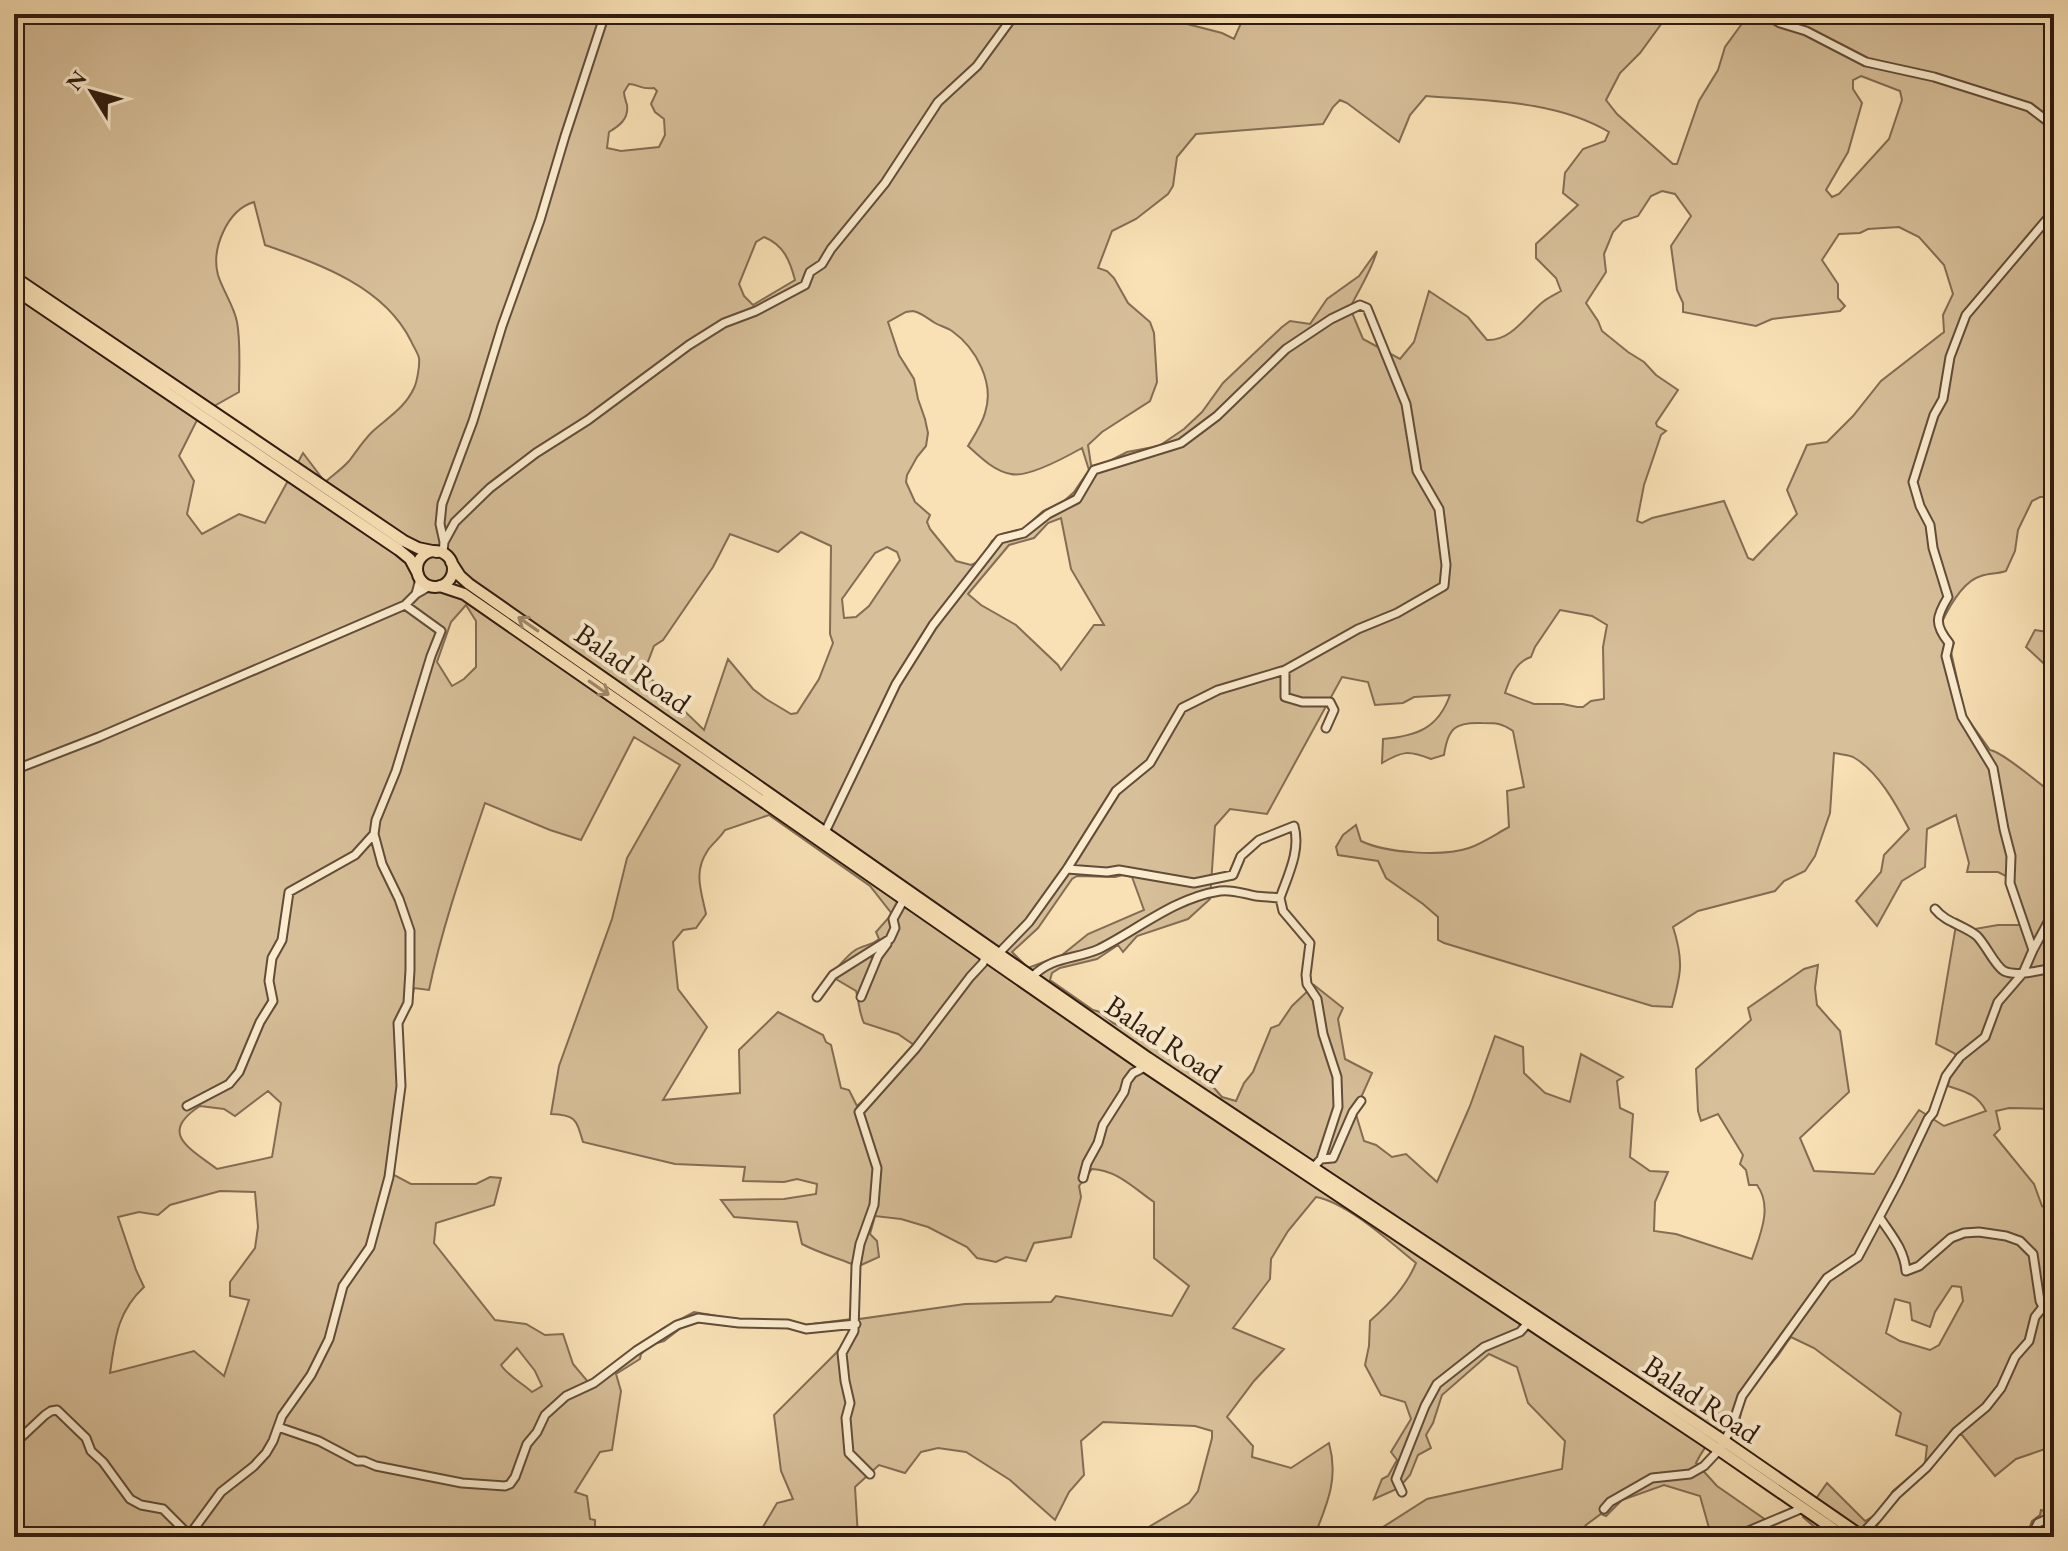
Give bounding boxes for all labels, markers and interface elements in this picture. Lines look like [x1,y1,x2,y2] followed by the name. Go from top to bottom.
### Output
[52,52,132,132] north arrow
[59,64,93,96] text: N
[567,614,699,723] street label: Balad Road
[517,616,539,632] one-way arrow
[588,680,610,696] one-way arrow
[1098,986,1231,1093] street label: Balad Road
[1636,1346,1769,1453] street label: Balad Road

